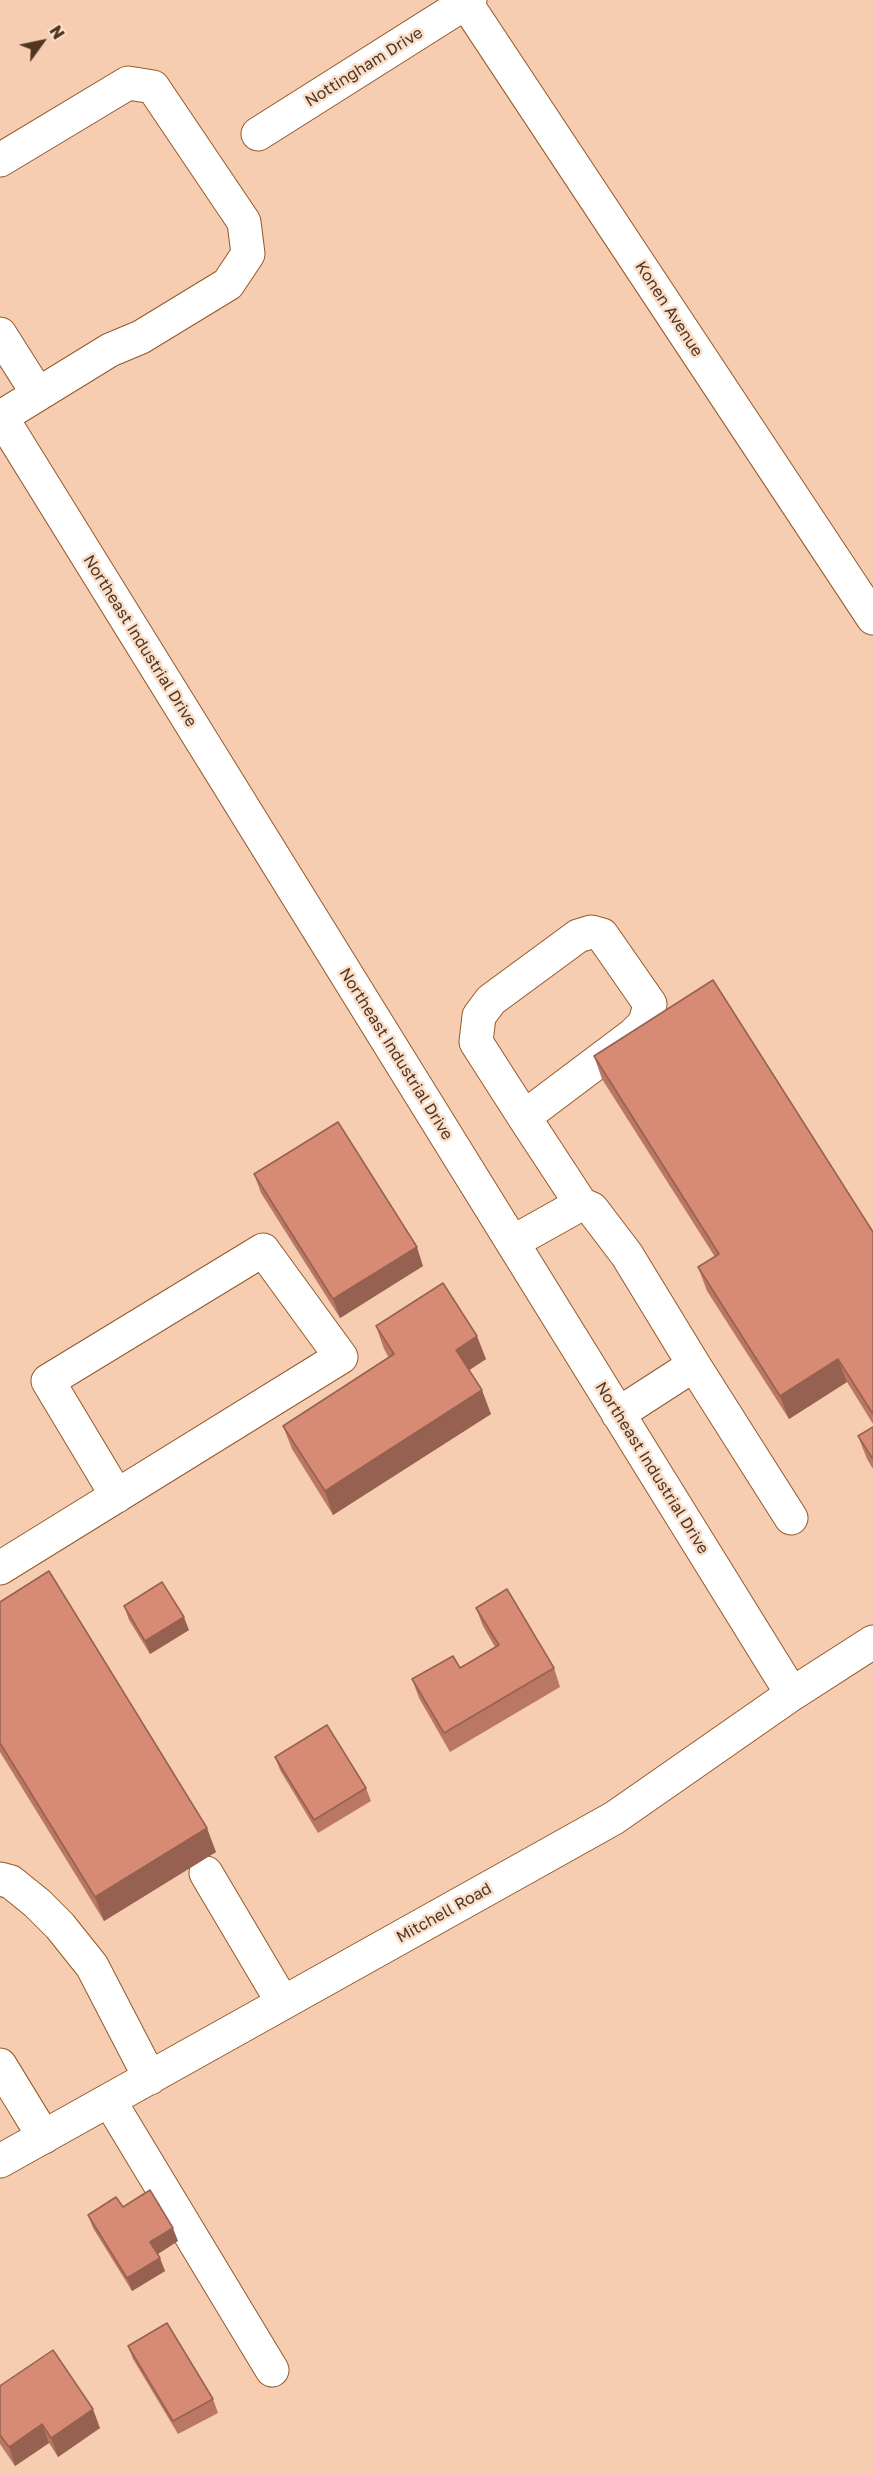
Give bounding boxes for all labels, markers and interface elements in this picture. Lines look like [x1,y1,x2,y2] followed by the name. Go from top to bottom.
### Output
[12,12,72,72] north arrow
[45,22,69,43] text: N
[302,23,426,111] street label: Nottingham Drive
[631,258,707,360] street label: Konen Avenue
[79,551,201,731] street label: Northeast Industrial Drive
[335,964,457,1144] street label: Northeast Industrial Drive
[591,1378,713,1558] street label: Northeast Industrial Drive
[393,1879,495,1947] street label: Mitchell Road

